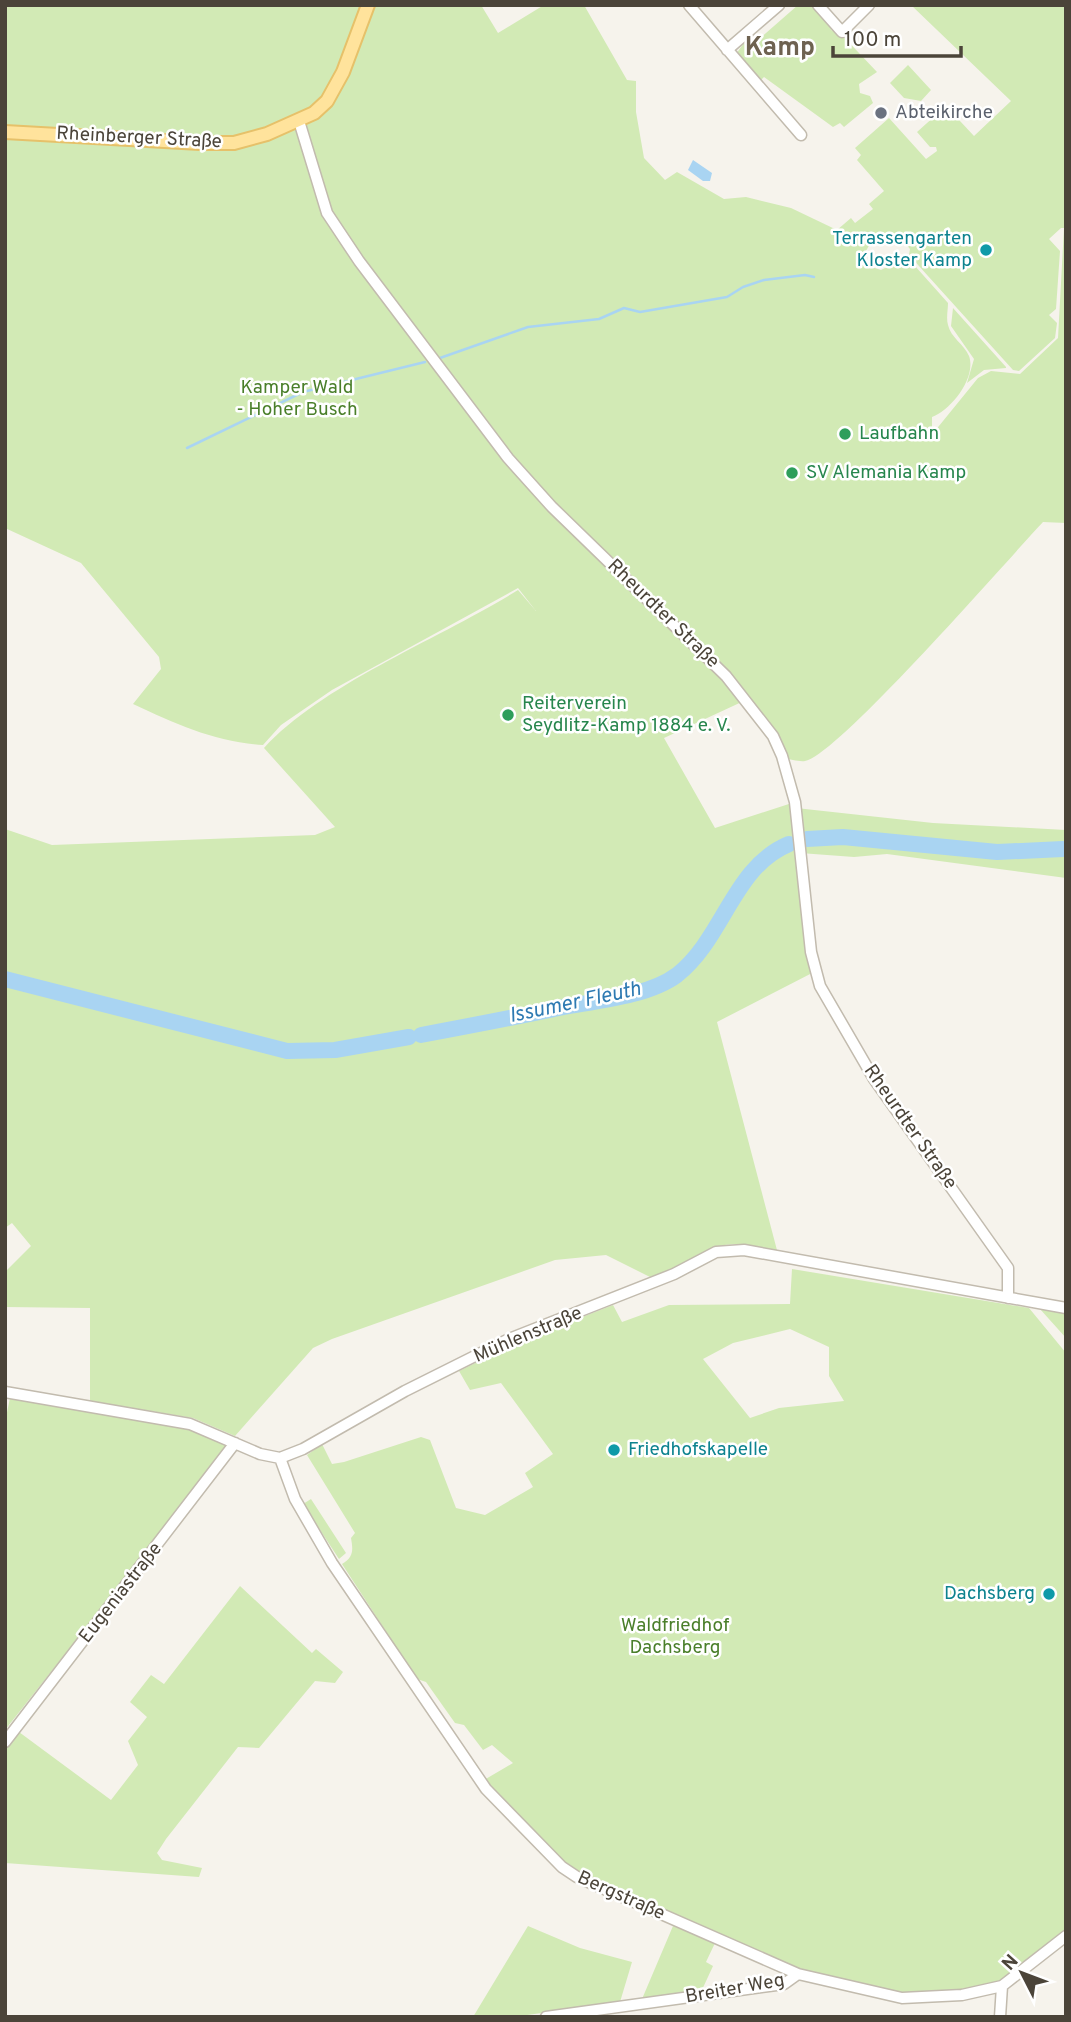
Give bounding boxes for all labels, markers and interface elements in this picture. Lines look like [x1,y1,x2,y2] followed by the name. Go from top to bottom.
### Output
[833,14,961,58] scale bar
[844,27,901,54] text: 100 m
[745,32,815,65] district label: Kamp
[895,101,993,125] place label: Abteikirche
[873,105,889,121] marker: Abteikirche
[56,122,222,154] street label: Rheinberger Straße
[832,227,972,273] place label: Terrassengarten Kloster Kamp
[978,242,994,258] marker: Terrassengarten Kloster Kamp
[236,376,358,422] park label: Kamper Wald - Hoher Busch
[859,422,939,446] place label: Laufbahn
[837,426,853,442] marker: Laufbahn
[806,461,966,485] place label: SV Alemania Kamp
[784,465,800,481] marker: SV Alemania Kamp
[602,554,724,674] street label: Rheurdter Straße
[522,692,731,738] place label: Reiterverein Seydlitz-Kamp 1884 e. V.
[500,707,516,723] marker: Reiterverein Seydlitz-Kamp 1884 e. V.
[507,976,644,1030] water label: Issumer Fleuth
[858,1060,962,1194] street label: Rheurdter Straße
[470,1301,586,1369] street label: Mühlenstraße
[628,1438,768,1462] place label: Friedhofskapelle
[606,1442,622,1458] marker: Friedhofskapelle
[74,1538,168,1648] street label: Eugeniastraße
[944,1582,1035,1606] place label: Dachsberg
[1041,1586,1057,1602] marker: Dachsberg
[621,1614,730,1660] park label: Waldfriedhof Dachsberg
[573,1866,669,1926] street label: Bergstraße
[987,1938,1057,2008] north arrow
[997,1950,1024,1976] text: N
[684,1968,786,2010] street label: Breiter Weg

